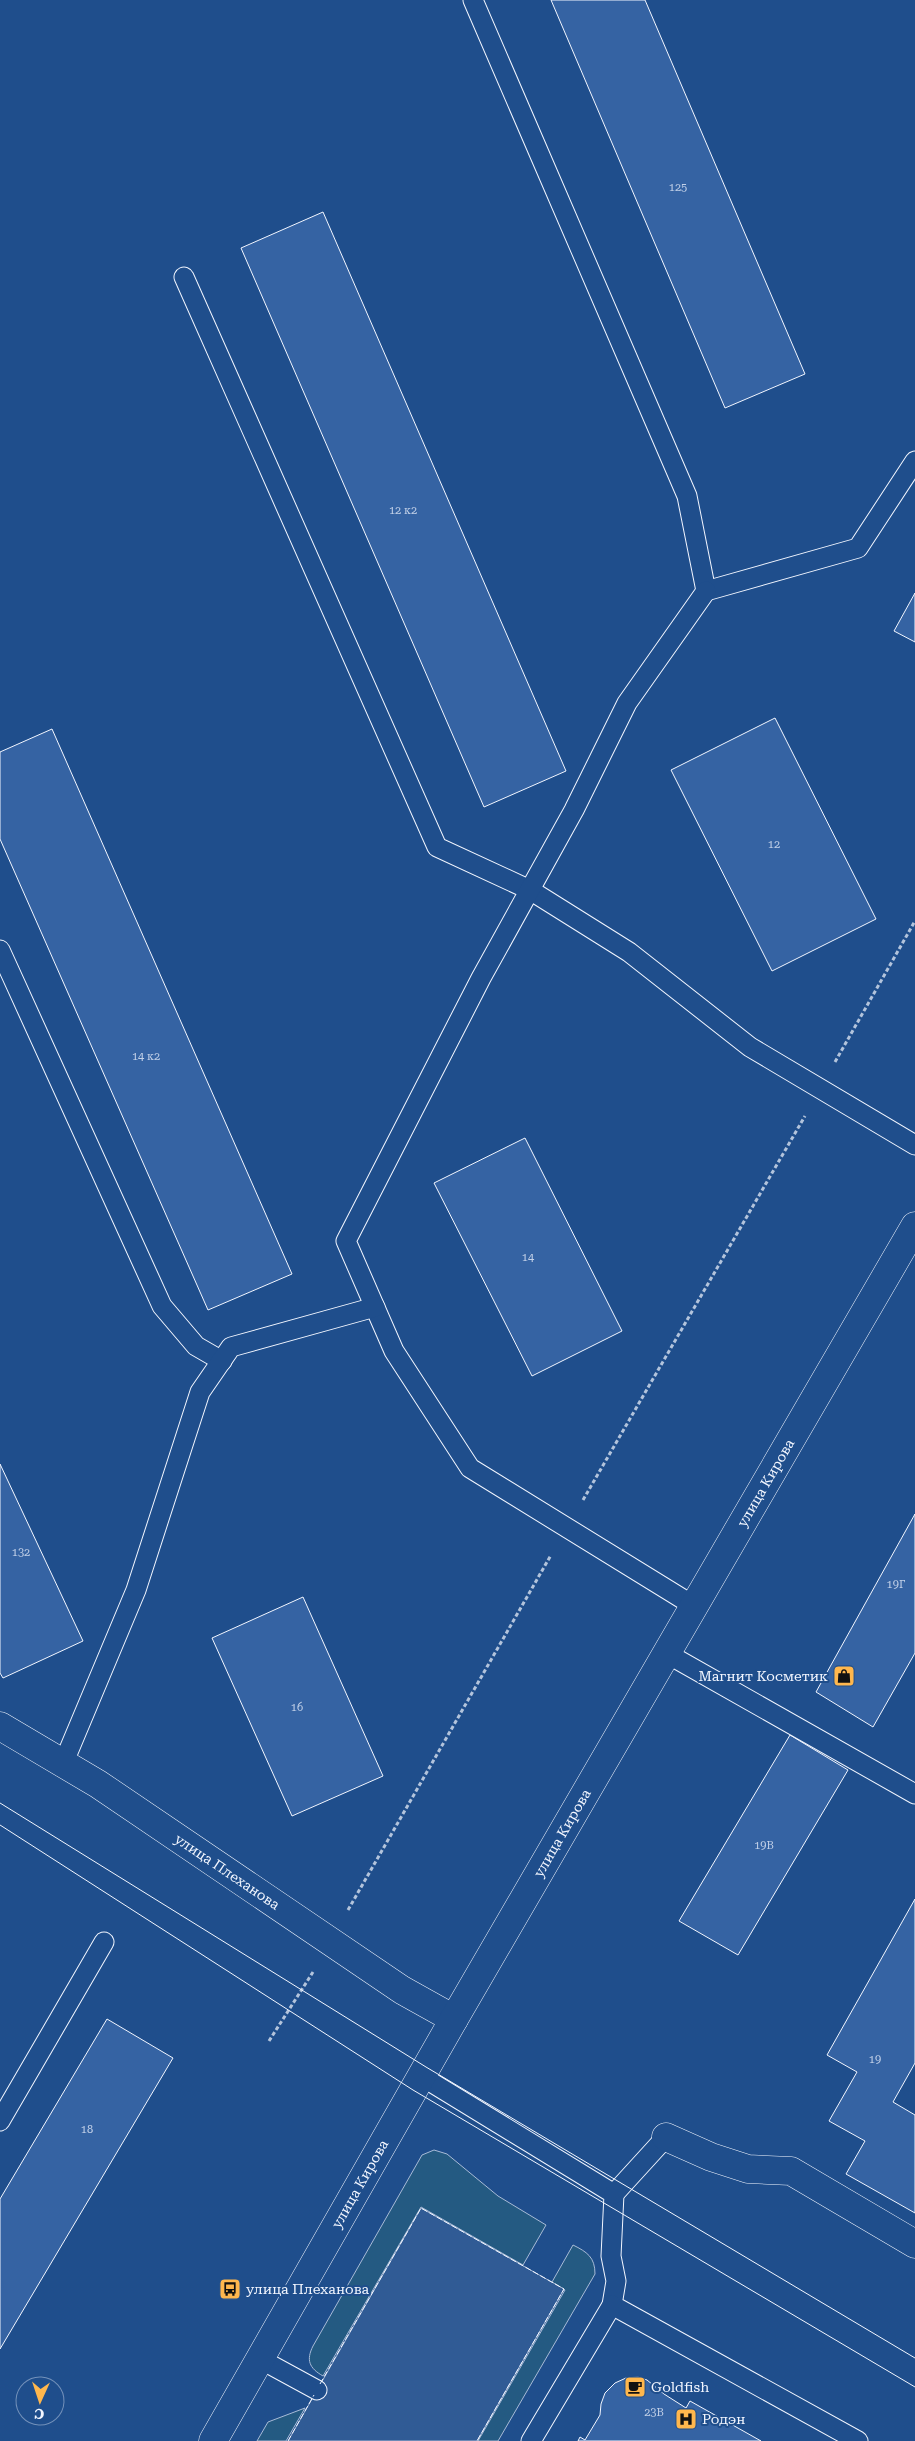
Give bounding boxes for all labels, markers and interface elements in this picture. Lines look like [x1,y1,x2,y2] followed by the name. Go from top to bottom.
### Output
[669,181,687,194] house number: 125
[389,504,417,517] house number: 12 к2
[768,838,780,851] house number: 12
[132,1050,160,1063] house number: 14 к2
[522,1251,535,1264] house number: 14
[734,1436,798,1530] street label: улица Кирова
[12,1546,30,1559] house number: 132
[887,1578,906,1591] house number: 19Г
[832,1664,856,1688] shop icon: Магнит Косметик
[699,1668,828,1684] place label: Магнит Косметик
[291,1701,303,1714] house number: 16
[530,1786,594,1880] street label: улица Кирова
[172,1830,283,1913] street label: улица Плеханова
[754,1839,774,1852] house number: 19В
[869,2053,881,2066] house number: 19
[81,2123,93,2136] house number: 18
[328,2137,392,2231] street label: улица Кирова
[218,2277,242,2301] bus stop icon: улица Плеханова
[246,2281,370,2297] place label: улица Плеханова
[623,2375,647,2399] cafe icon: Goldfish
[15,2376,65,2426] north arrow
[651,2379,709,2395] place label: Goldfish
[34,2406,45,2422] text: С
[644,2406,664,2419] house number: 23В
[674,2407,698,2431] hospital icon: Родэн
[702,2411,745,2427] place label: Родэн

